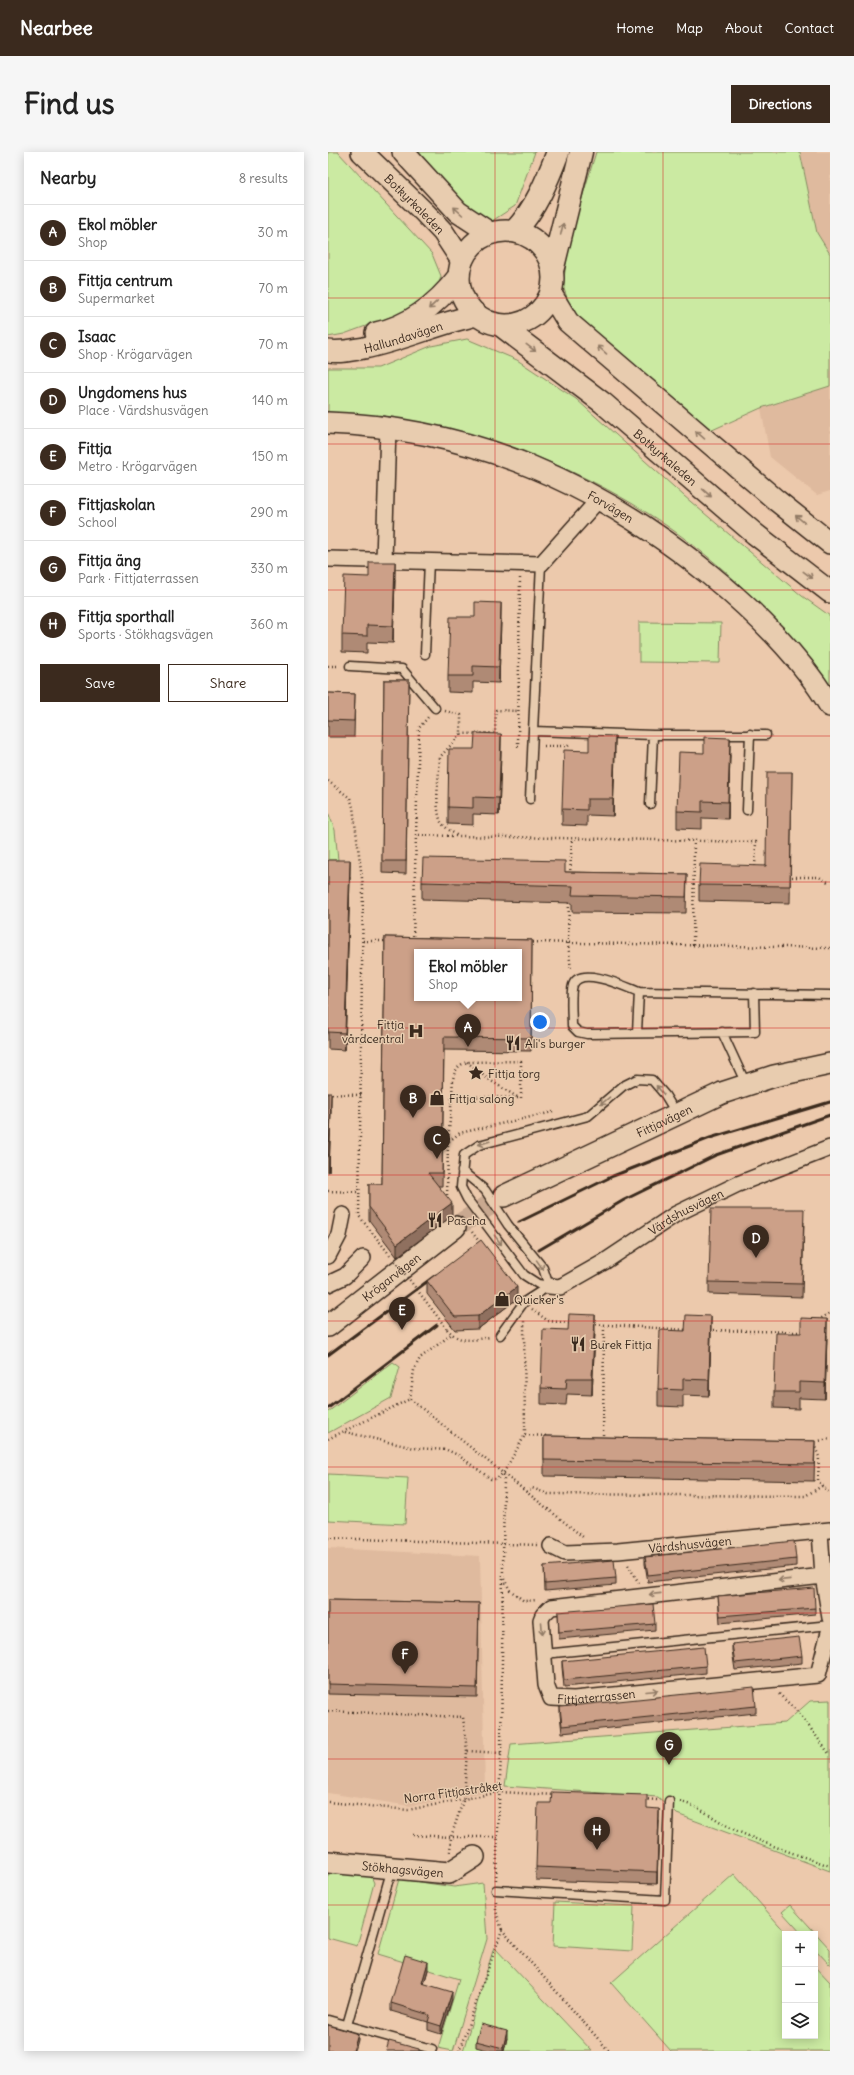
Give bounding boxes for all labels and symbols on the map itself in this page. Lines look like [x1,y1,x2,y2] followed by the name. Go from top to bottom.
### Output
[382,171,448,237] street label: Botkyrkaleden
[453,206,463,216] one-way arrow
[558,223,566,236] one-way arrow
[428,300,438,309] one-way arrow
[362,317,444,355] street label: Hallundavägen
[526,344,537,353] one-way arrow
[596,346,607,355] one-way arrow
[631,426,701,489] street label: Botkyrkaleden
[696,431,706,440] one-way arrow
[585,487,637,526] street label: Forvägen
[702,489,712,498] one-way arrow
[794,514,805,523] one-way arrow
[802,571,813,579] one-way arrow
[530,1012,550,1032] your location
[455,1014,481,1047] pin: A
[342,1017,404,1046] place label: Fittja vårdcentral
[407,1022,425,1040] hospital icon: Fittja vårdcentral
[504,1034,522,1052] restaurant icon: Ali's burger
[525,1036,585,1051] place label: Ali's burger
[467,1064,485,1082] place icon: Fittja torg
[488,1066,540,1081] place label: Fittja torg
[400,1085,426,1118] pin: B
[656,1085,665,1095] one-way arrow
[428,1089,446,1107] shop icon: Fittja salong
[449,1091,514,1106] place label: Fittja salong
[600,1096,611,1105] one-way arrow
[634,1101,694,1140] street label: Fittjavägen
[424,1126,450,1159] pin: C
[478,1140,491,1148] one-way arrow
[645,1185,726,1238] street label: Värdshusvägen
[426,1211,444,1229] restaurant icon: Pascha
[447,1213,486,1228] place label: Pascha
[743,1225,769,1258] pin: D
[493,1235,502,1246] one-way arrow
[359,1249,423,1304] street label: Krögarvägen
[536,1259,544,1270] one-way arrow
[493,1290,511,1308] shop icon: Quicker's
[514,1292,564,1307] place label: Quicker's
[389,1297,415,1330] pin: E
[569,1335,587,1353] restaurant icon: Burek Fittja
[590,1337,652,1352] place label: Burek Fittja
[648,1532,732,1555] street label: Värdshusvägen
[778,1576,791,1584] one-way arrow
[649,1590,662,1598] one-way arrow
[538,1621,545,1634] one-way arrow
[392,1641,418,1674] pin: F
[557,1686,636,1707] street label: Fittjaterrassen
[645,1687,658,1695] one-way arrow
[656,1732,682,1765] pin: G
[403,1778,503,1806] street label: Norra Fittjastråket
[584,1817,610,1850] pin: H
[361,1858,444,1880] street label: Stökhagsvägen

